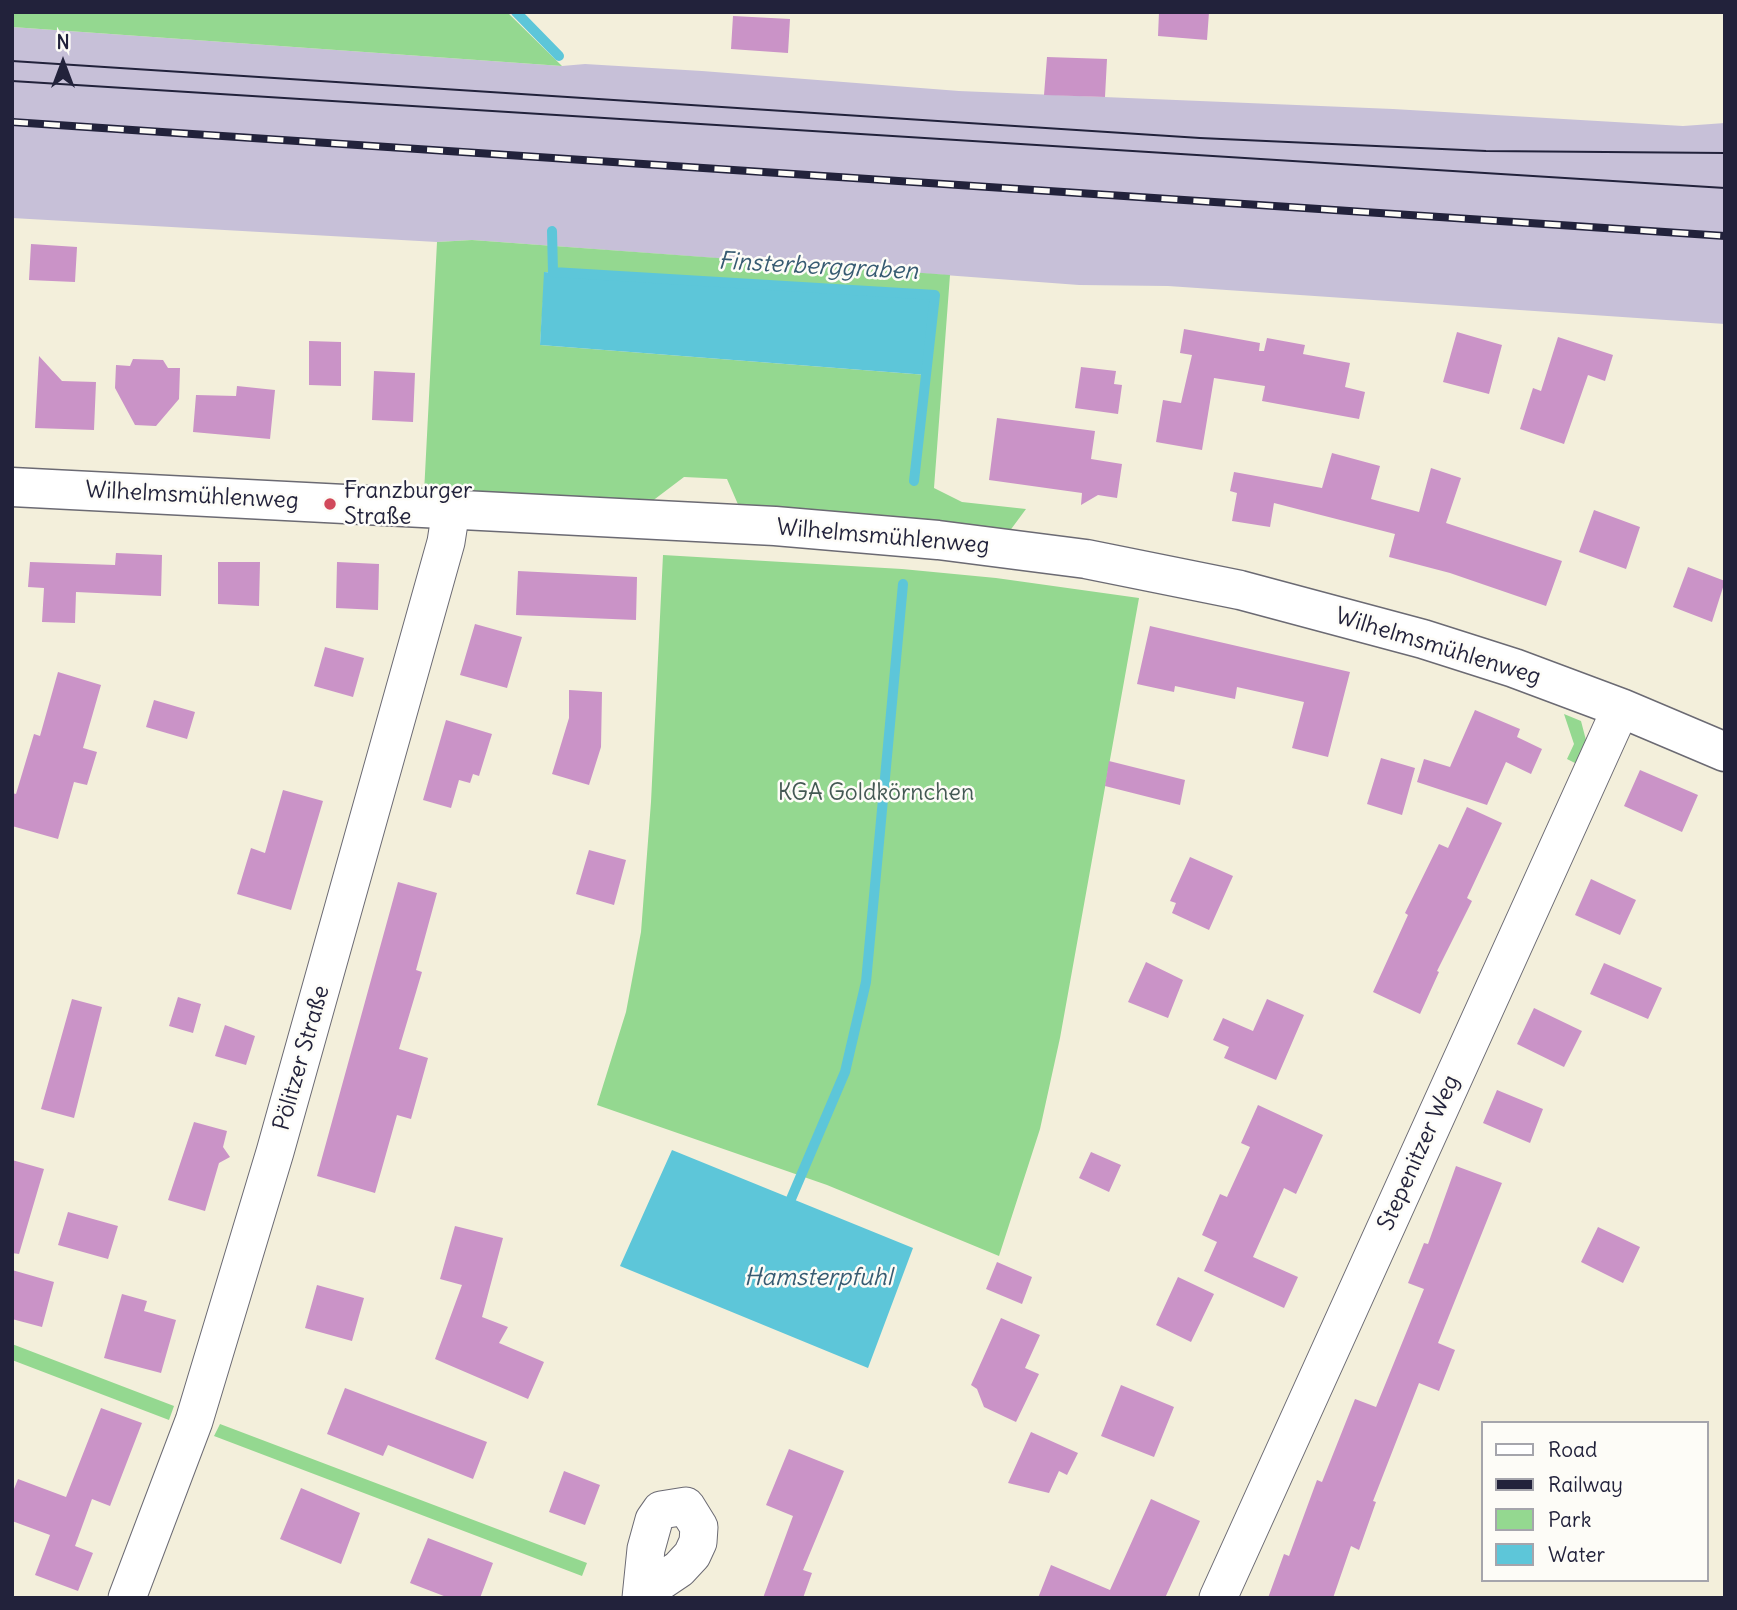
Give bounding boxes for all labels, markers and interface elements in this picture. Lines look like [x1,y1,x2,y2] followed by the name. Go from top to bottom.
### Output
[28,28,98,98] north arrow
[56,30,70,54] text: N
[717,247,919,287] water label: Finsterberggraben
[85,477,299,515] street label: Wilhelmsmühlenweg
[344,477,473,531] place label: Franzburger Straße
[322,496,338,512] marker: Franzburger Straße
[775,514,991,560] street label: Wilhelmsmühlenweg
[1332,603,1544,691] street label: Wilhelmsmühlenweg
[778,779,974,807] park label: KGA Goldkörnchen
[268,982,336,1134] street label: Pölitzer Straße
[1372,1071,1466,1235] street label: Stepenitzer Weg
[744,1264,892,1292] water label: Hamsterpfuhl
[1482,1421,1709,1582] legend
[1548,1436,1597,1463] text: Road
[1548,1471,1623,1498] text: Railway
[1548,1506,1591,1533] text: Park
[1548,1541,1605,1568] text: Water

